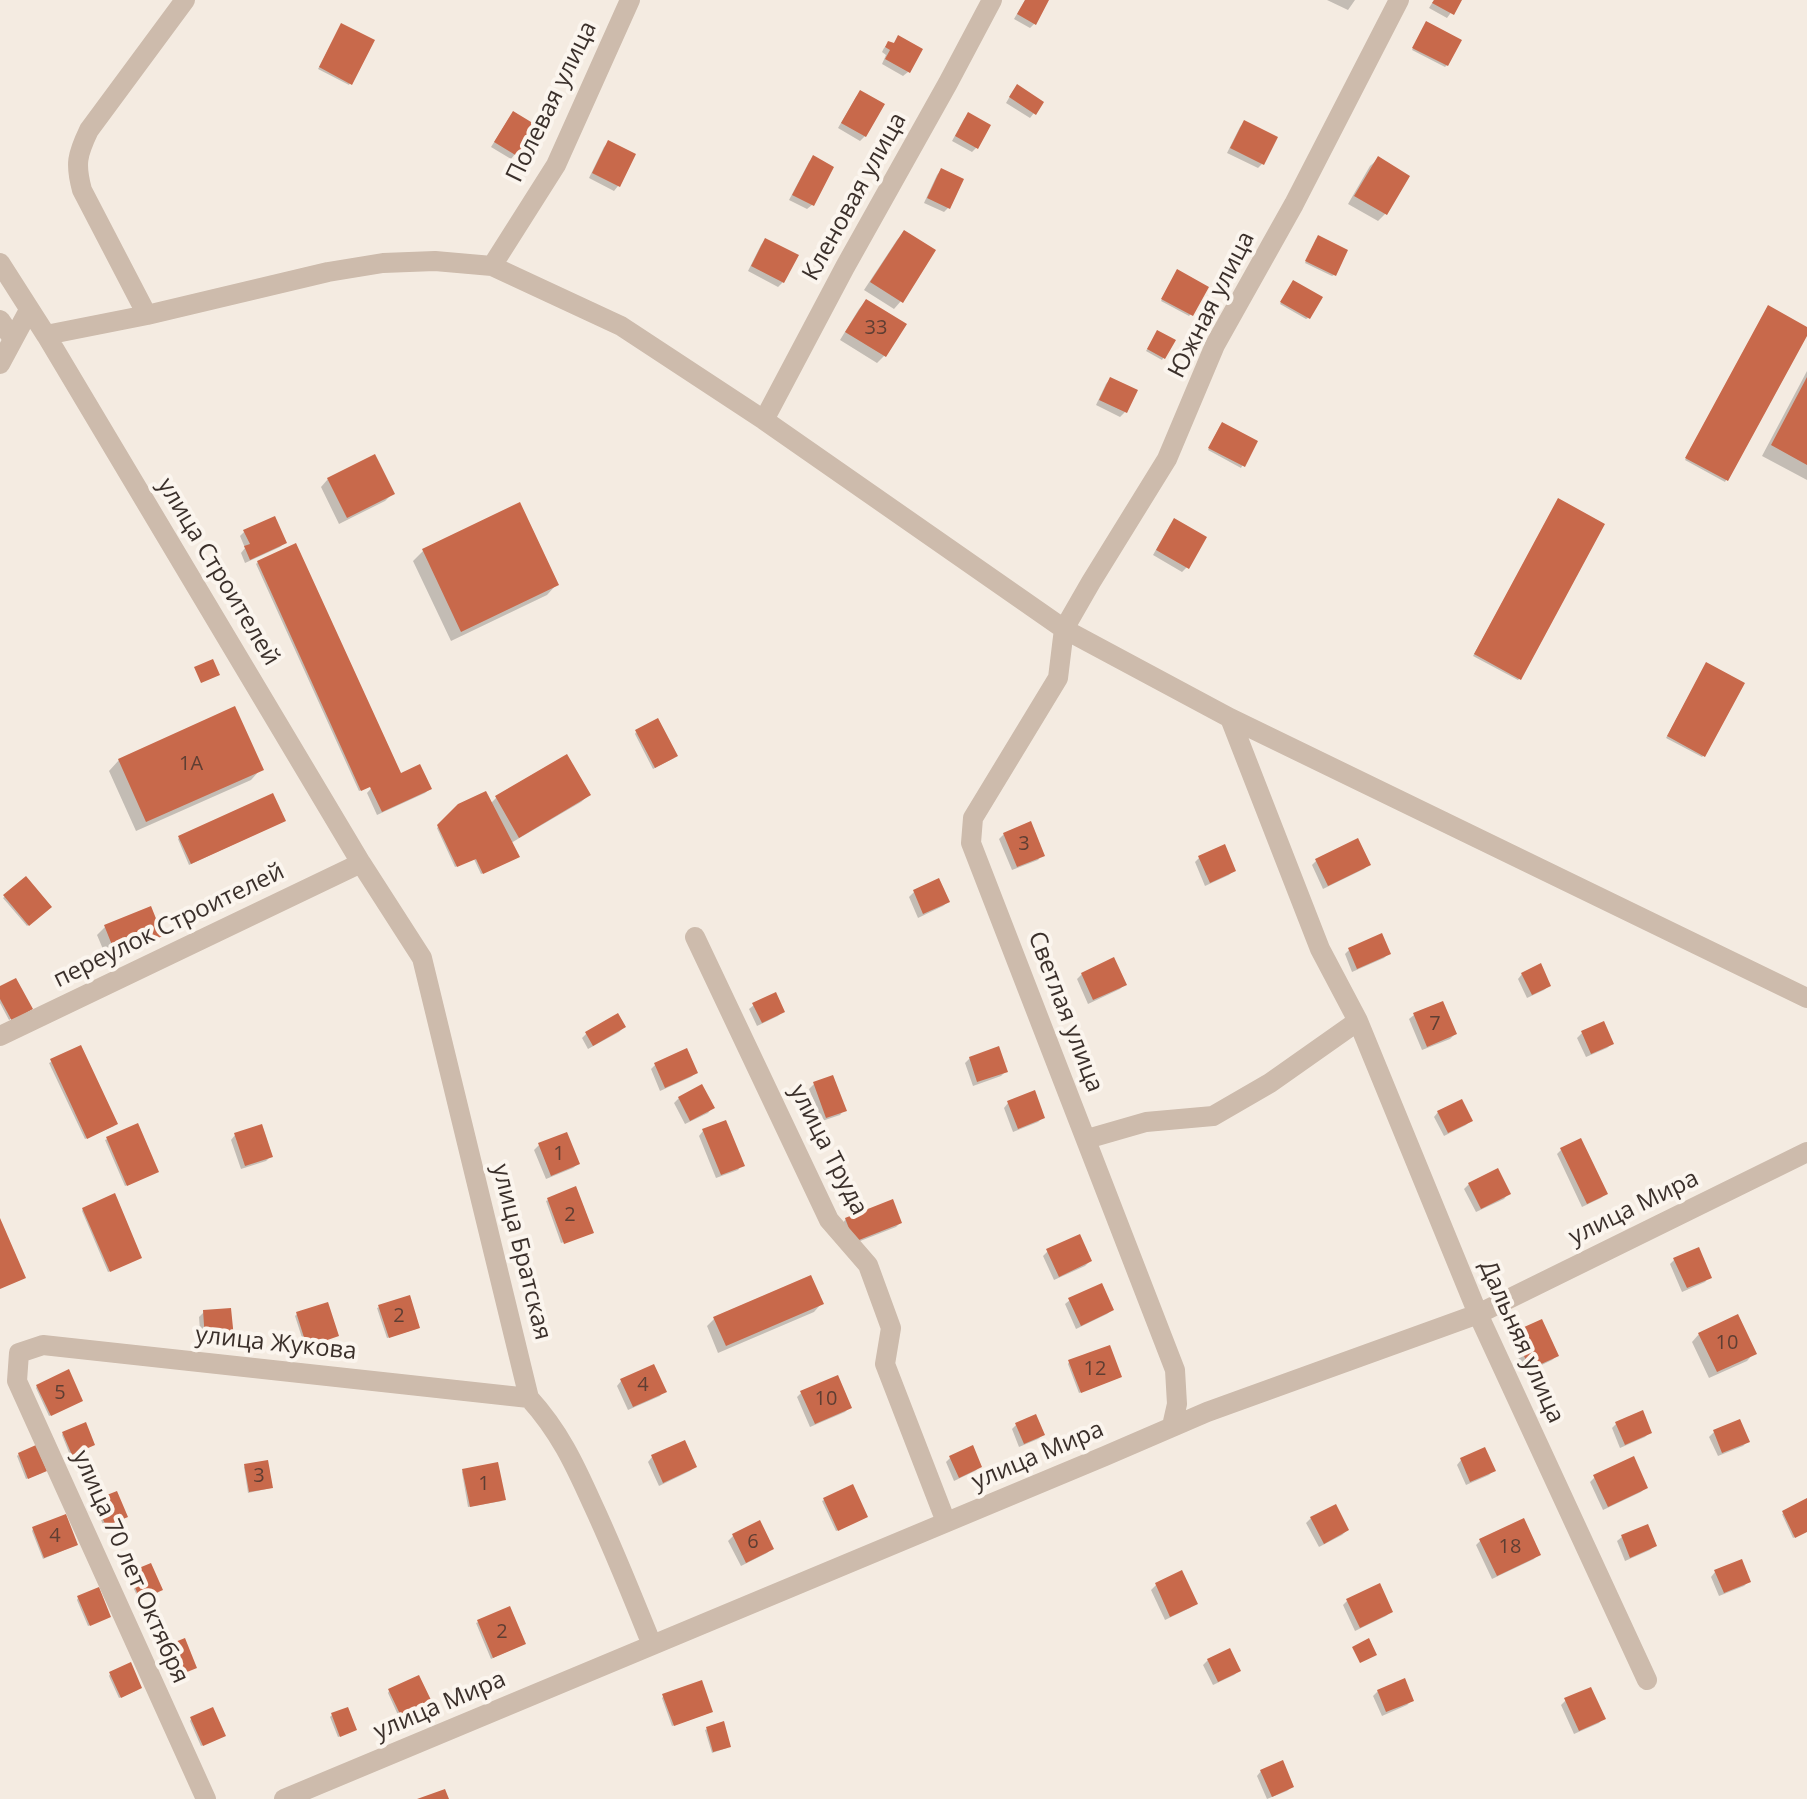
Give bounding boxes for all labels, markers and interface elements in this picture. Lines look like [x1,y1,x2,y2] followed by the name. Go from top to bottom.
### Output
[501,17,603,187] street label: Полевая улица
[797,108,913,286] street label: Кленовая улица
[1163,227,1261,383] street label: Южная улица
[865,316,887,340] house number: 33
[151,473,285,671] street label: улица Строителей
[179,752,203,776] house number: 1А
[1018,832,1030,856] house number: 3
[49,858,289,994] street label: переулок Строителей
[1021,928,1109,1096] street label: Светлая улица
[1429,1012,1441,1036] house number: 7
[783,1080,873,1220] street label: улица Труда
[553,1142,565,1166] house number: 1
[485,1161,557,1343] street label: улица Братская
[1565,1164,1703,1252] street label: улица Мира
[564,1203,576,1227] house number: 2
[1472,1256,1570,1428] street label: Дальняя улица
[393,1304,405,1328] house number: 2
[194,1321,358,1367] street label: улица Жукова
[1716,1331,1738,1355] house number: 10
[1084,1357,1106,1381] house number: 12
[637,1373,649,1397] house number: 4
[54,1381,66,1405] house number: 5
[815,1387,837,1411] house number: 10
[968,1415,1108,1497] street label: улица Мира
[66,1446,194,1688] street label: улица 70 лет Октября
[253,1464,265,1488] house number: 3
[478,1472,490,1496] house number: 1
[49,1524,61,1548] house number: 4
[747,1530,759,1554] house number: 6
[1499,1535,1521,1559] house number: 18
[496,1620,508,1644] house number: 2
[370,1665,510,1747] street label: улица Мира

